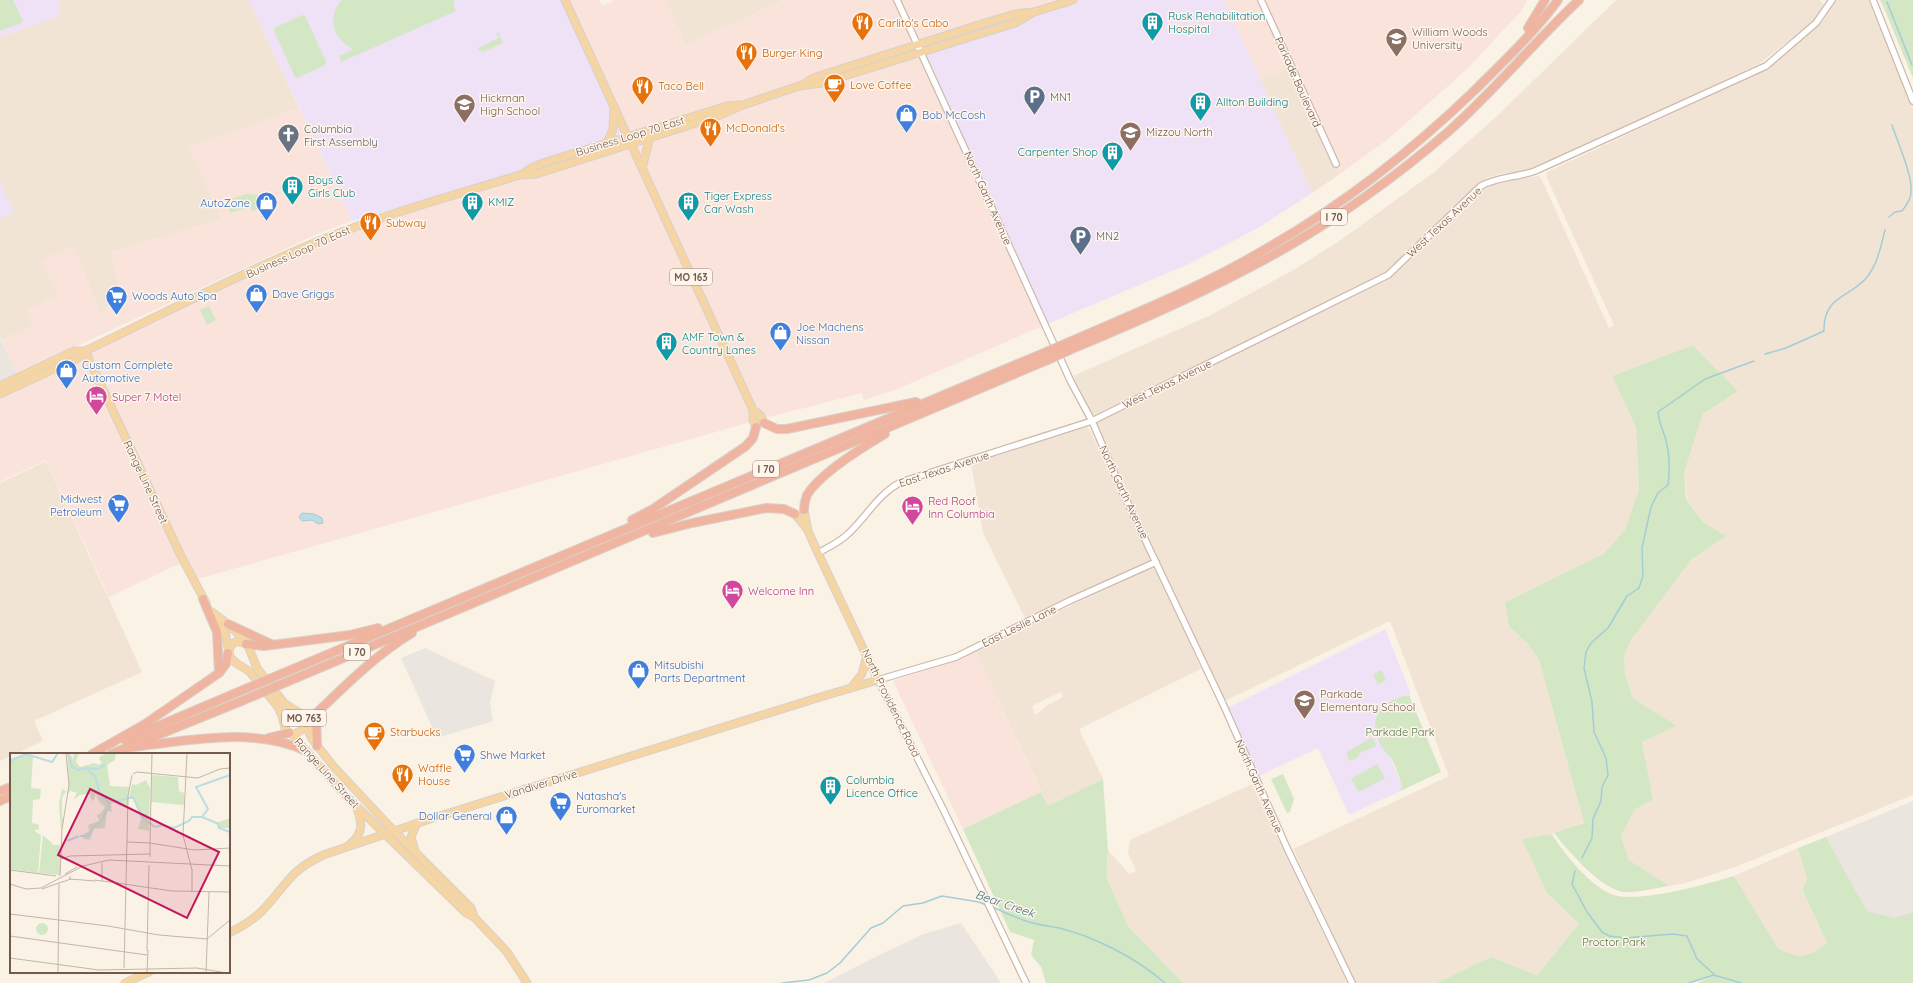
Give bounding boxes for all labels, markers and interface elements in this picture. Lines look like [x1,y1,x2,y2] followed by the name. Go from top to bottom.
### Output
[1140,9,1166,42] building icon: Rusk Rehabilitation Hospital
[1168,9,1265,36] place label: Rusk Rehabilitation Hospital
[849,10,875,43] restaurant icon: Carlito's Cabo
[878,16,949,30] place label: Carlito's Cabo
[1384,25,1410,58] school or university icon: William Woods University
[1412,25,1488,52] place label: William Woods University
[1272,35,1324,129] street label: Parkade Boulevard
[734,40,760,73] restaurant icon: Burger King
[762,46,823,60] place label: Burger King
[821,72,847,105] cafe icon: Love Coffee
[629,73,655,106] restaurant icon: Taco Bell
[850,78,912,92] place label: Love Coffee
[658,79,704,93] place label: Taco Bell
[1022,84,1048,117] parking icon: MN1
[1187,89,1213,122] building icon: Allton Building
[1050,90,1071,104] place label: MN1
[451,91,477,124] school or university icon: Hickman High School
[480,91,540,118] place label: Hickman High School
[1216,95,1288,109] place label: Allton Building
[894,102,920,135] shop icon: Bob McCosh
[922,108,986,122] place label: Bob McCosh
[574,113,686,159] street label: Business Loop 70 East
[697,115,723,148] restaurant icon: McDonald's
[1117,119,1143,152] school or university icon: Mizzou North
[726,121,785,135] place label: McDonald's
[276,122,302,155] church icon: Columbia First Assembly
[304,122,378,149] place label: Columbia First Assembly
[1146,125,1213,139] place label: Mizzou North
[1100,139,1126,172] building icon: Carpenter Shop
[1018,145,1098,159] place label: Carpenter Shop
[961,149,1015,247] street label: North Garth Avenue
[280,173,306,206] building icon: Boys & Girls Club
[308,173,356,200] place label: Boys & Girls Club
[1403,184,1485,260] street label: West Texas Avenue
[460,189,486,222] building icon: KMIZ
[675,189,701,222] building icon: Tiger Express Car Wash
[704,189,772,216] place label: Tiger Express Car Wash
[253,190,279,223] shop icon: AutoZone
[488,195,514,209] place label: KMIZ
[200,196,250,210] place label: AutoZone
[1321,209,1347,225] road number: I 70
[357,210,383,243] restaurant icon: Subway
[386,216,426,230] place label: Subway
[244,223,353,281] street label: Business Loop 70 East
[1068,223,1094,256] parking icon: MN2
[1096,229,1119,243] place label: MN2
[670,269,712,285] road number: MO 163
[244,281,270,314] shop icon: Dave Griggs
[103,283,129,316] supermarket icon: Woods Auto Spa
[272,287,334,301] place label: Dave Griggs
[132,289,217,303] place label: Woods Auto Spa
[768,320,794,353] shop icon: Joe Machens Nissan
[796,320,864,347] place label: Joe Machens Nissan
[653,330,679,363] building icon: AMF Town & Country Lanes
[682,330,756,357] place label: AMF Town & Country Lanes
[1120,356,1214,412] street label: West Texas Avenue
[53,358,79,391] shop icon: Custom Complete Automotive
[82,358,173,385] place label: Custom Complete Automotive
[83,384,109,417] hotel icon: Super 7 Motel
[112,390,181,404] place label: Super 7 Motel
[121,438,172,526] street label: Range Line Street
[1096,443,1152,541] street label: North Garth Avenue
[897,448,991,490] street label: East Texas Avenue
[753,461,779,477] road number: I 70
[50,492,102,519] place label: Midwest Petroleum
[105,492,131,525] supermarket icon: Midwest Petroleum
[900,494,926,527] hotel icon: Red Roof Inn Columbia
[928,494,995,521] place label: Red Roof Inn Columbia
[720,578,746,611] hotel icon: Welcome Inn
[748,584,814,598] place label: Welcome Inn
[979,602,1059,650] street label: East Leslie Lane
[344,644,370,660] road number: I 70
[859,647,923,759] street label: North Providence Road
[625,658,651,691] shop icon: Mitsubishi Parts Department
[654,658,746,685] place label: Mitsubishi Parts Department
[1292,687,1318,720] school or university icon: Parkade Elementary School
[1320,687,1415,714] place label: Parkade Elementary School
[282,710,326,726] road number: MO 763
[361,719,387,752] cafe icon: Starbucks
[390,725,440,739] place label: Starbucks
[1365,725,1435,739] park label: Parkade Park
[292,735,363,811] street label: Range Line Street
[1232,737,1286,835] street label: North Garth Avenue
[451,742,477,775] supermarket icon: Shwe Market
[480,748,546,762] place label: Shwe Market
[10,753,230,973] inset map
[389,761,415,794] restaurant icon: Waffle House
[418,761,452,788] place label: Waffle House
[503,766,579,802] street label: Vandiver Drive
[818,773,844,806] building icon: Columbia Licence Office
[846,773,918,800] place label: Columbia Licence Office
[548,789,574,822] supermarket icon: Natasha's Euromarket
[576,789,636,816] place label: Natasha's Euromarket
[494,803,520,836] shop icon: Dollar General
[419,809,492,823] place label: Dollar General
[973,886,1038,921] water label: Bear Creek
[1582,935,1646,949] park label: Proctor Park

